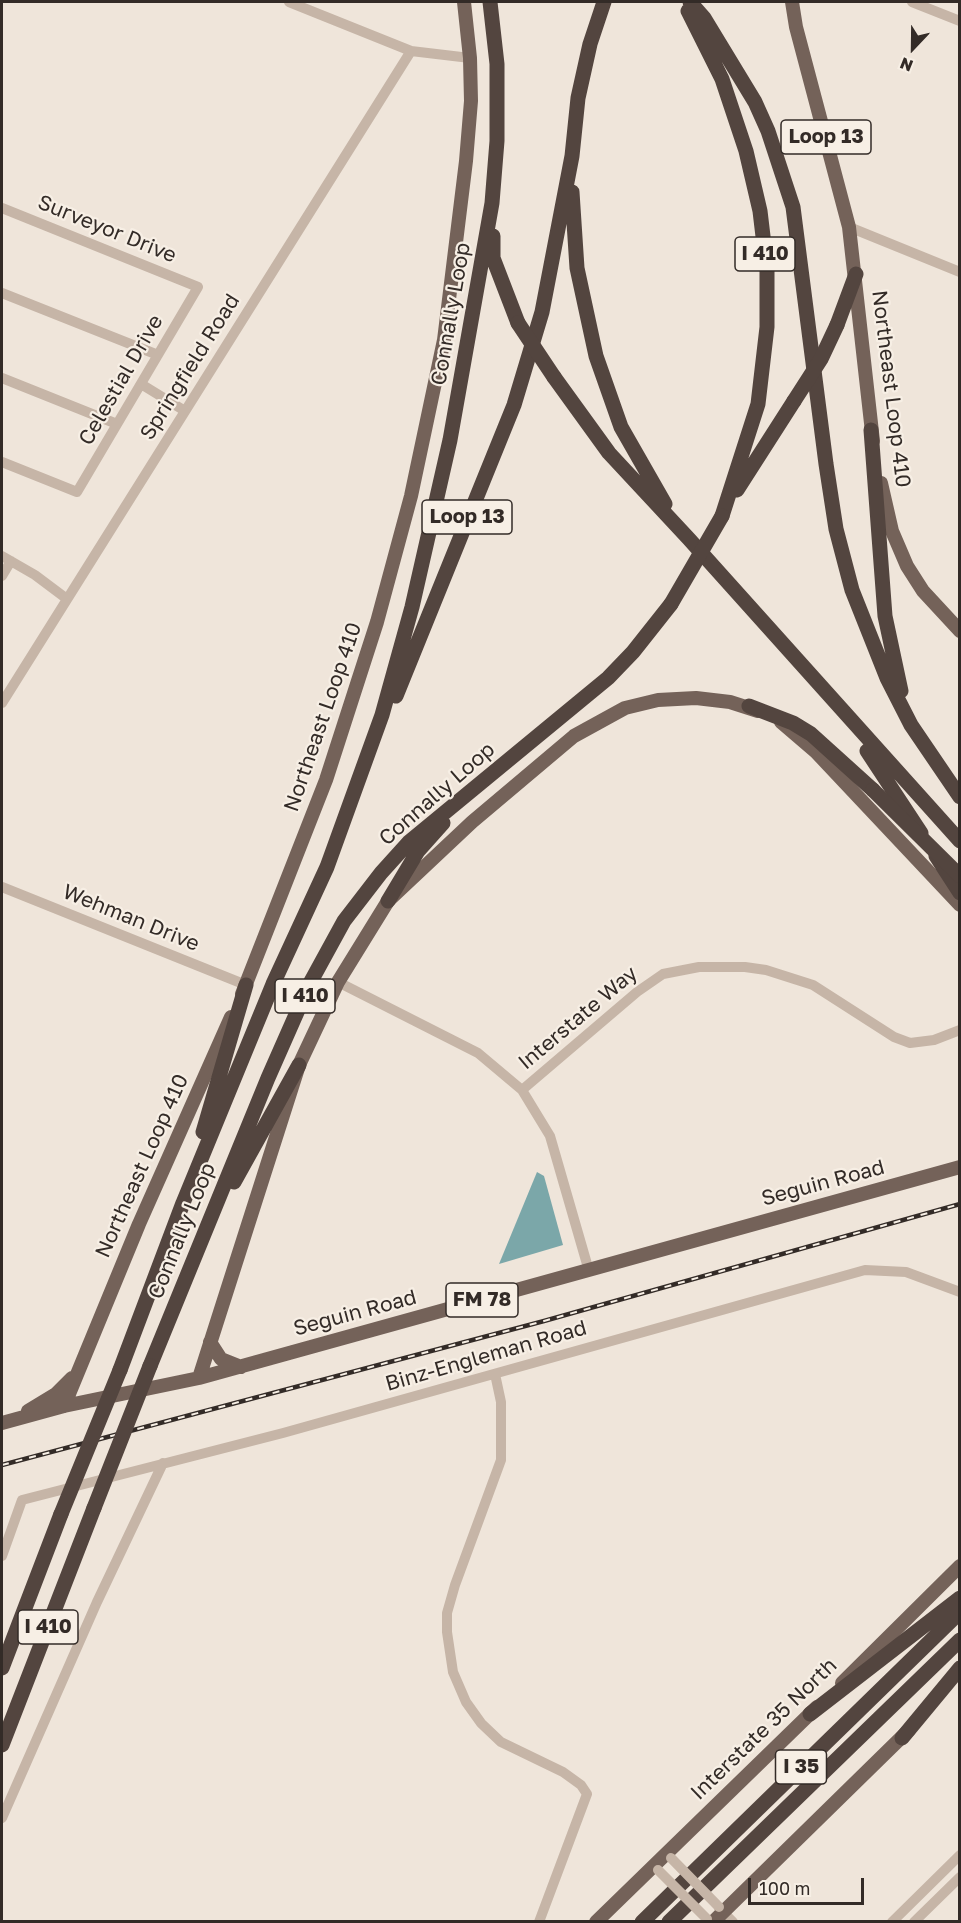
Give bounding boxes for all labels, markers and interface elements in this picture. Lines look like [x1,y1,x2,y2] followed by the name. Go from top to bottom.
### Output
[883,18,943,78] north arrow
[897,53,916,76] text: N
[781,120,871,154] road number: Loop 13
[34,190,180,268] street label: Surveyor Drive
[735,237,795,271] road number: I 410
[426,241,476,387] street label: Connally Loop
[135,289,245,445] street label: Springfield Road
[866,289,916,489] street label: Northeast Loop 410
[74,310,168,450] street label: Celestial Drive
[422,500,512,534] road number: Loop 13
[279,619,367,815] street label: Northeast Loop 410
[374,737,500,851] street label: Connally Loop
[59,879,203,957] street label: Wehman Drive
[513,961,643,1075] street label: Interstate Way
[275,979,335,1013] road number: I 410
[90,1070,194,1262] street label: Northeast Loop 410
[759,1154,887,1212] street label: Seguin Road
[143,1159,221,1303] street label: Connally Loop
[446,1283,518,1317] road number: FM 78
[291,1284,419,1342] street label: Seguin Road
[382,1315,590,1397] street label: Binz-Engleman Road
[18,1610,78,1644] road number: I 410
[686,1653,842,1805] street label: Interstate 35 North
[776,1750,826,1784] road number: I 35
[751,1866,866,1904] scale bar
[759,1877,810,1899] text: 100 m

